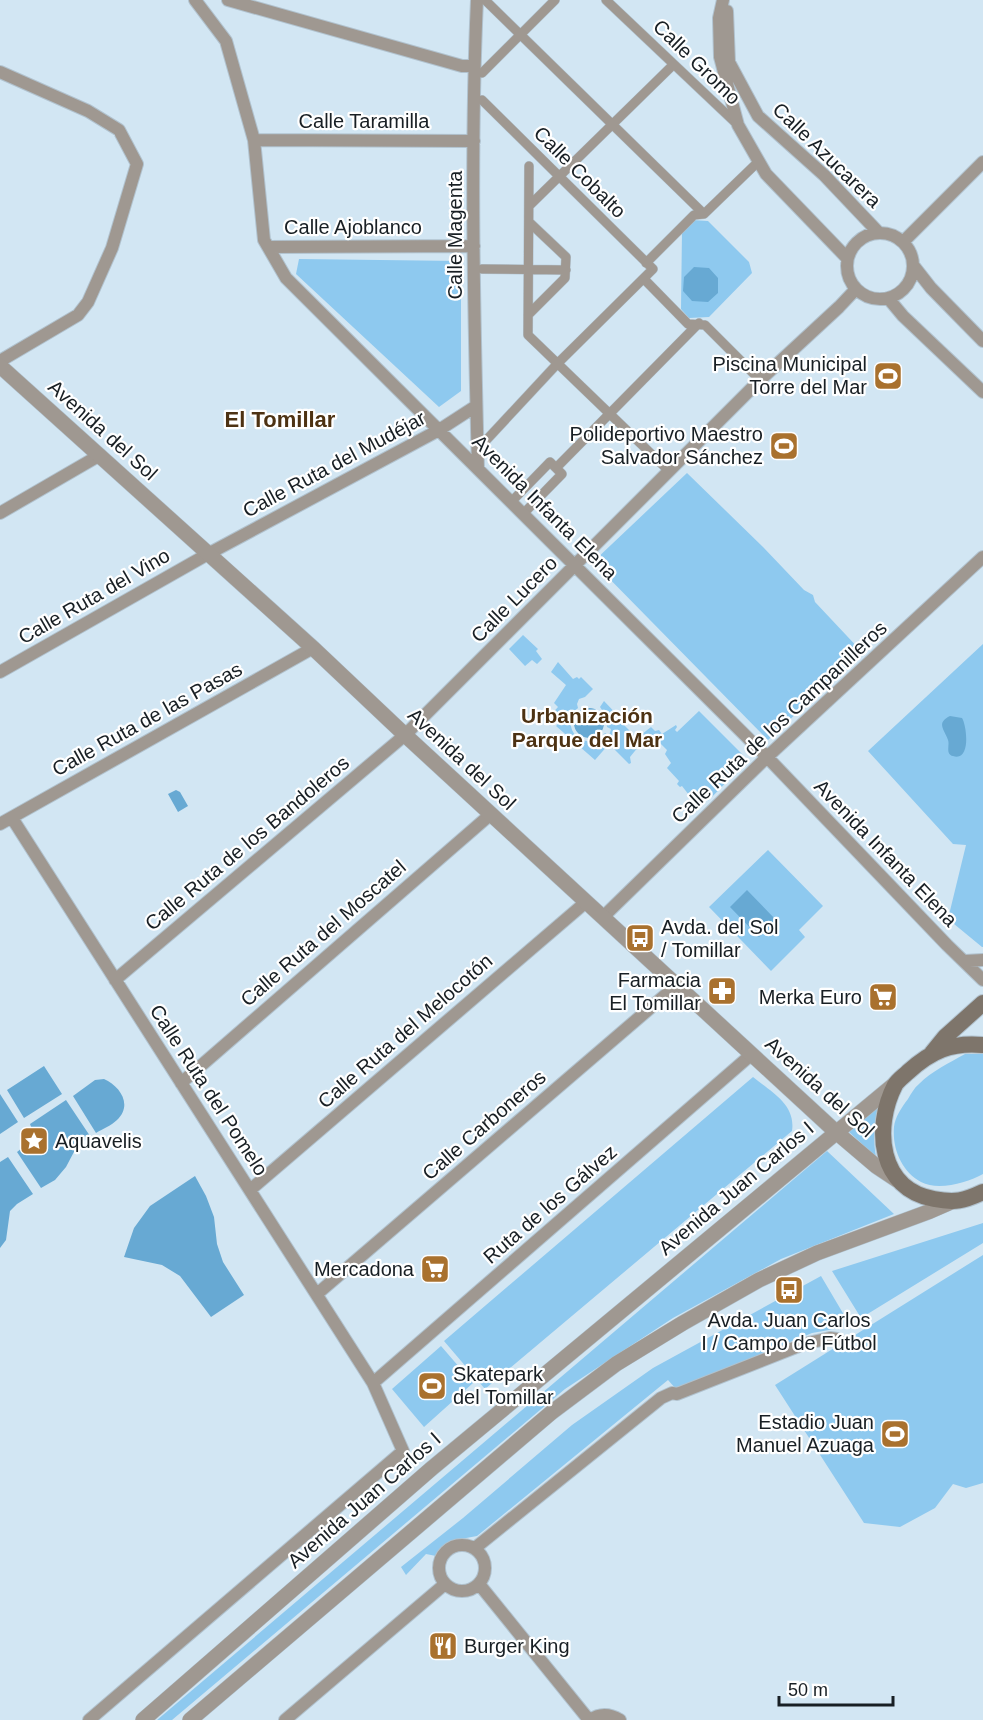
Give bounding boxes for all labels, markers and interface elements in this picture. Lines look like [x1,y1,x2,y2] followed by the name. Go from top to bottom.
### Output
[649,15,745,109] street label: Calle Gromo
[769,98,886,213] street label: Calle Azucarera
[299,110,430,132] street label: Calle Taramilla
[530,122,630,222] street label: Calle Cobalto
[444,170,466,299] street label: Calle Magenta
[284,216,422,238] street label: Calle Ajoblanco
[712,353,867,398] place label: Piscina Municipal Torre del Mar
[872,360,904,392] sports icon: Piscina Municipal Torre del Mar
[44,375,162,485] street label: Avenida del Sol
[239,406,429,521] street label: Calle Ruta del Mudéjar
[225,407,336,432] district label: El Tomillar
[570,423,763,468] place label: Polideportivo Maestro Salvador Sánchez
[468,430,622,584] street label: Avenida Infanta Elena
[768,430,800,462] sports icon: Polideportivo Maestro Salvador Sánchez
[15,544,173,648] street label: Calle Ruta del Vino
[467,552,561,646] street label: Calle Lucero
[667,617,891,827] street label: Calle Ruta de los Campanilleros
[48,658,246,780] street label: Calle Ruta de las Pasas
[404,704,520,814] street label: Avenida del Sol
[512,704,662,751] district label: Urbanización Parque del Mar
[141,751,353,935] street label: Calle Ruta de los Bandoleros
[810,775,962,932] street label: Avenida Infanta Elena
[236,855,410,1011] street label: Calle Ruta del Moscatel
[661,916,779,961] place label: Avda. del Sol / Tomillar
[624,922,656,954] bus stop icon: Avda. del Sol / Tomillar
[313,949,497,1113] street label: Calle Ruta del Melocotón
[609,969,702,1014] place label: Farmacia El Tomillar
[706,975,738,1007] pharmacy icon: Farmacia El Tomillar
[867,981,899,1013] supermarket icon: Merka Euro
[759,986,862,1008] place label: Merka Euro
[146,1001,272,1179] street label: Calle Ruta del Pomelo
[761,1032,879,1142] street label: Avenida del Sol
[418,1066,550,1184] street label: Calle Carboneros
[654,1117,818,1259] street label: Avenida Juan Carlos I
[18,1125,50,1157] place icon: Aquavelis
[55,1130,142,1152] place label: Aquavelis
[479,1140,621,1268] street label: Ruta de los Gálvez
[419,1253,451,1285] supermarket icon: Mercadona
[314,1258,415,1280] place label: Mercadona
[773,1274,805,1306] bus stop icon: Avda. Juan Carlos I / Campo de Fútbol
[701,1309,877,1354] place label: Avda. Juan Carlos I / Campo de Fútbol
[453,1363,554,1408] place label: Skatepark del Tomillar
[416,1370,448,1402] sports icon: Skatepark del Tomillar
[736,1411,875,1456] place label: Estadio Juan Manuel Azuaga
[879,1418,911,1450] sports icon: Estadio Juan Manuel Azuaga
[283,1428,445,1572] street label: Avenida Juan Carlos I
[427,1630,459,1662] restaurant icon: Burger King
[464,1635,570,1657] place label: Burger King
[779,1669,893,1707] scale bar
[788,1680,828,1700] text: 50 m

